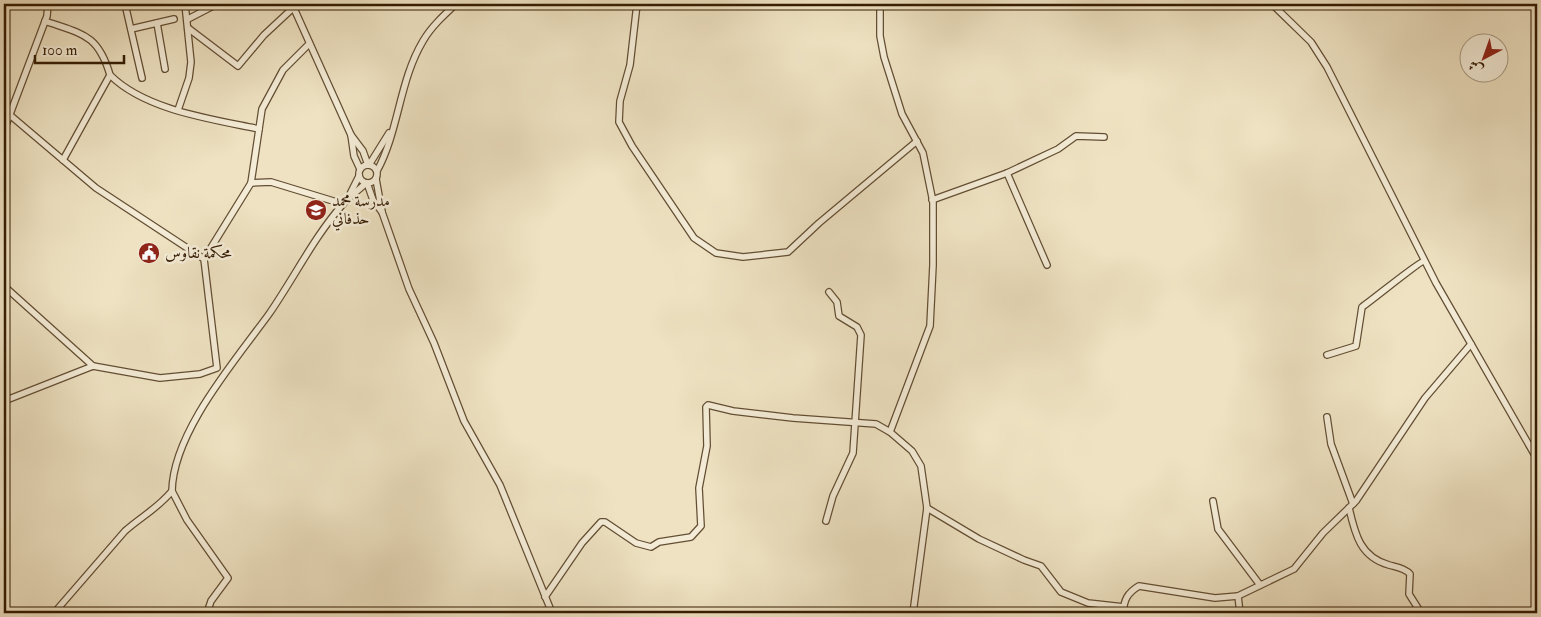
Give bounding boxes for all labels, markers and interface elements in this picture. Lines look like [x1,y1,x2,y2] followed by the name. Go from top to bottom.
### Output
[35,32,124,64] scale bar
[1458,32,1508,82] north arrow
[42,41,78,60] text: 100 m
[1465,56,1487,78] text: ش
[332,191,390,231] place label: مدرسة محمد حذفاني
[304,198,328,222] school or university icon: مدرسة محمد حذفاني
[137,241,161,265] public building icon: محكمة نقاوس
[165,243,232,263] place label: محكمة نقاوس

